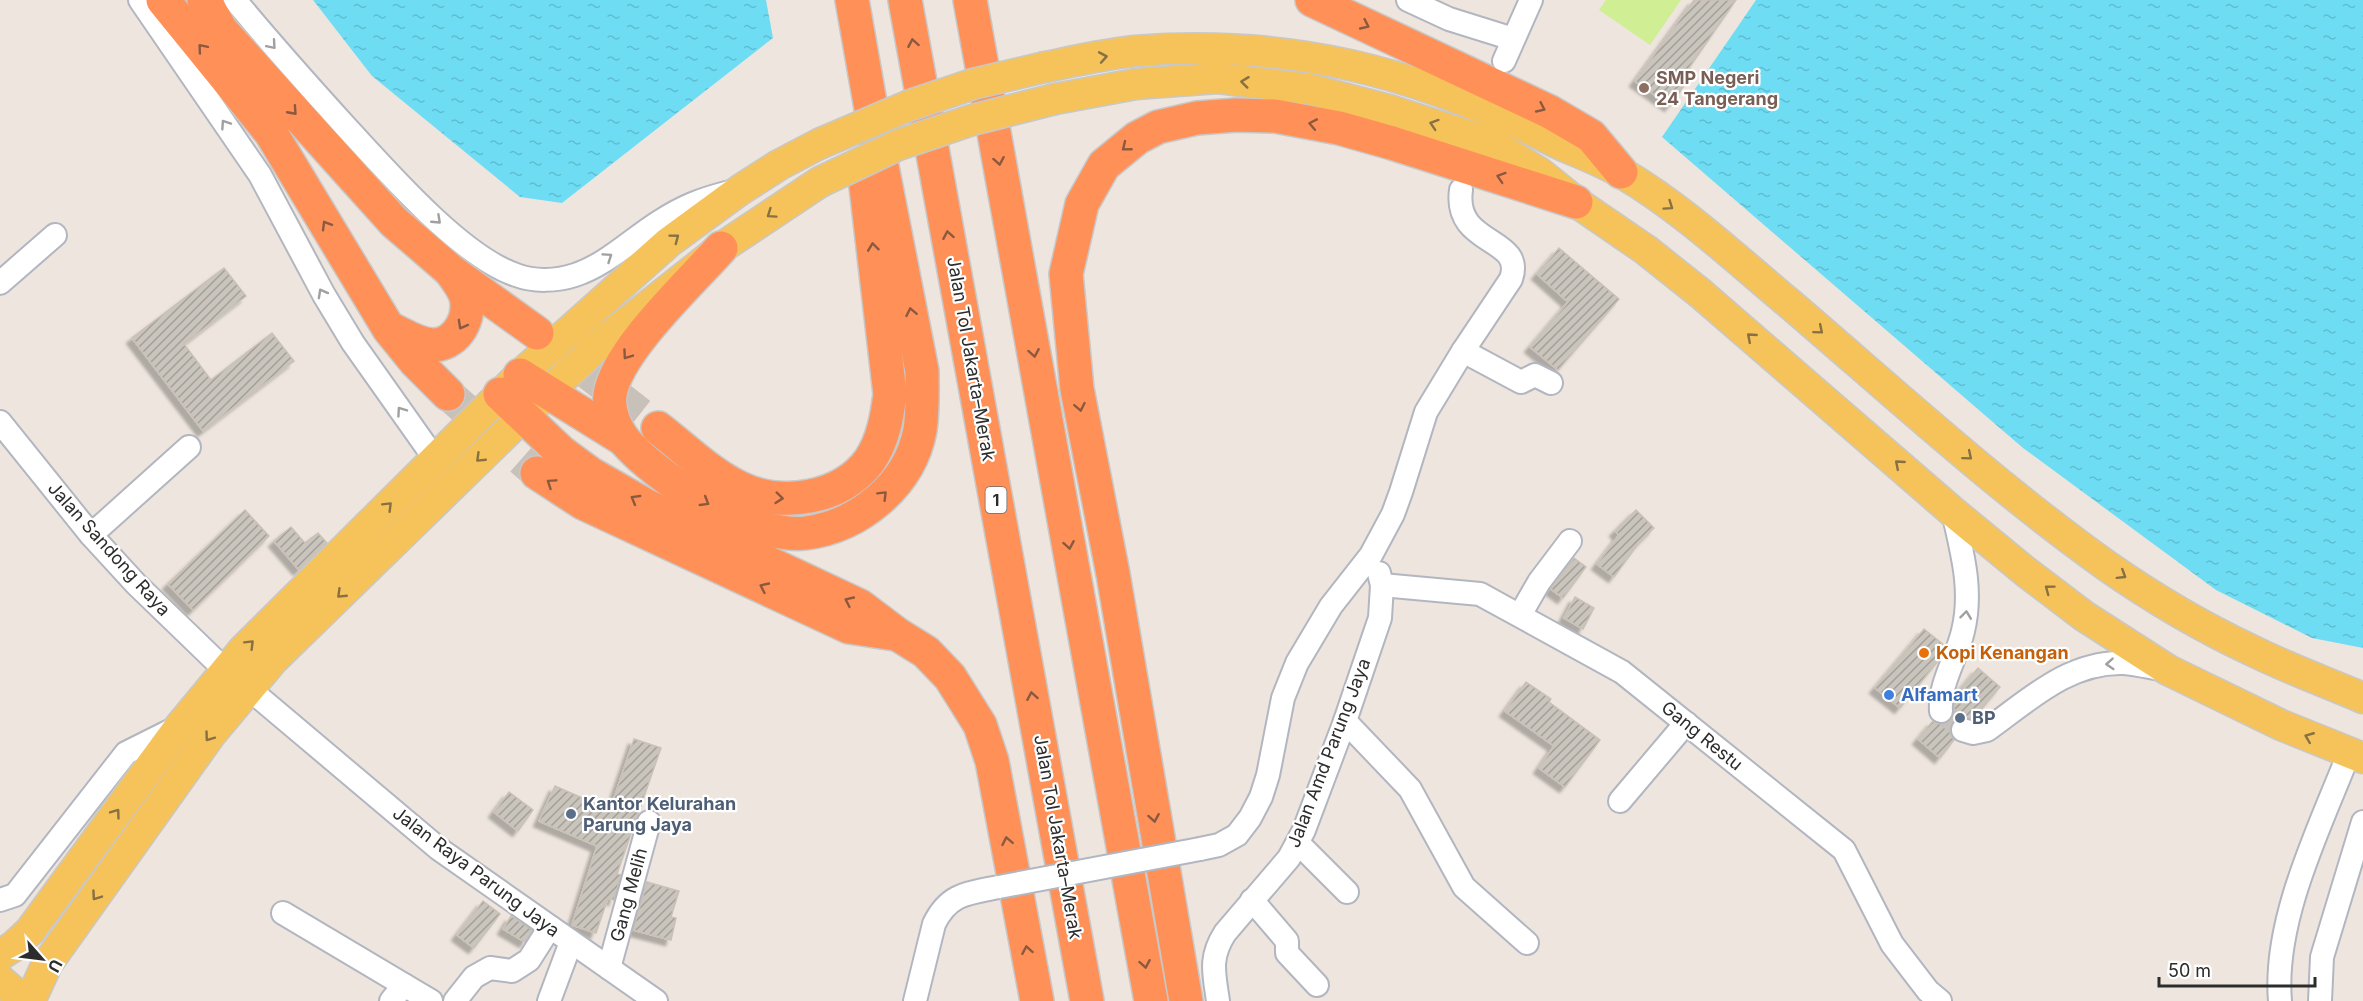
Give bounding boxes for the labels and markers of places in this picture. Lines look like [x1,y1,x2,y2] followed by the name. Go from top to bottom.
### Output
[1656,67,1778,109] place label: SMP Negeri 24 Tangerang
[1637,81,1651,95] marker: SMP Negeri 24 Tangerang
[1936,642,2069,663] place label: Kopi Kenangan
[1917,646,1931,660] marker: Kopi Kenangan
[1901,684,1978,705] place label: Alfamart
[1882,688,1896,702] marker: Alfamart
[1972,707,1996,728] place label: BP
[1953,711,1967,725] marker: BP
[583,793,736,835] place label: Kantor Kelurahan Parung Jaya
[564,807,578,821] marker: Kantor Kelurahan Parung Jaya

